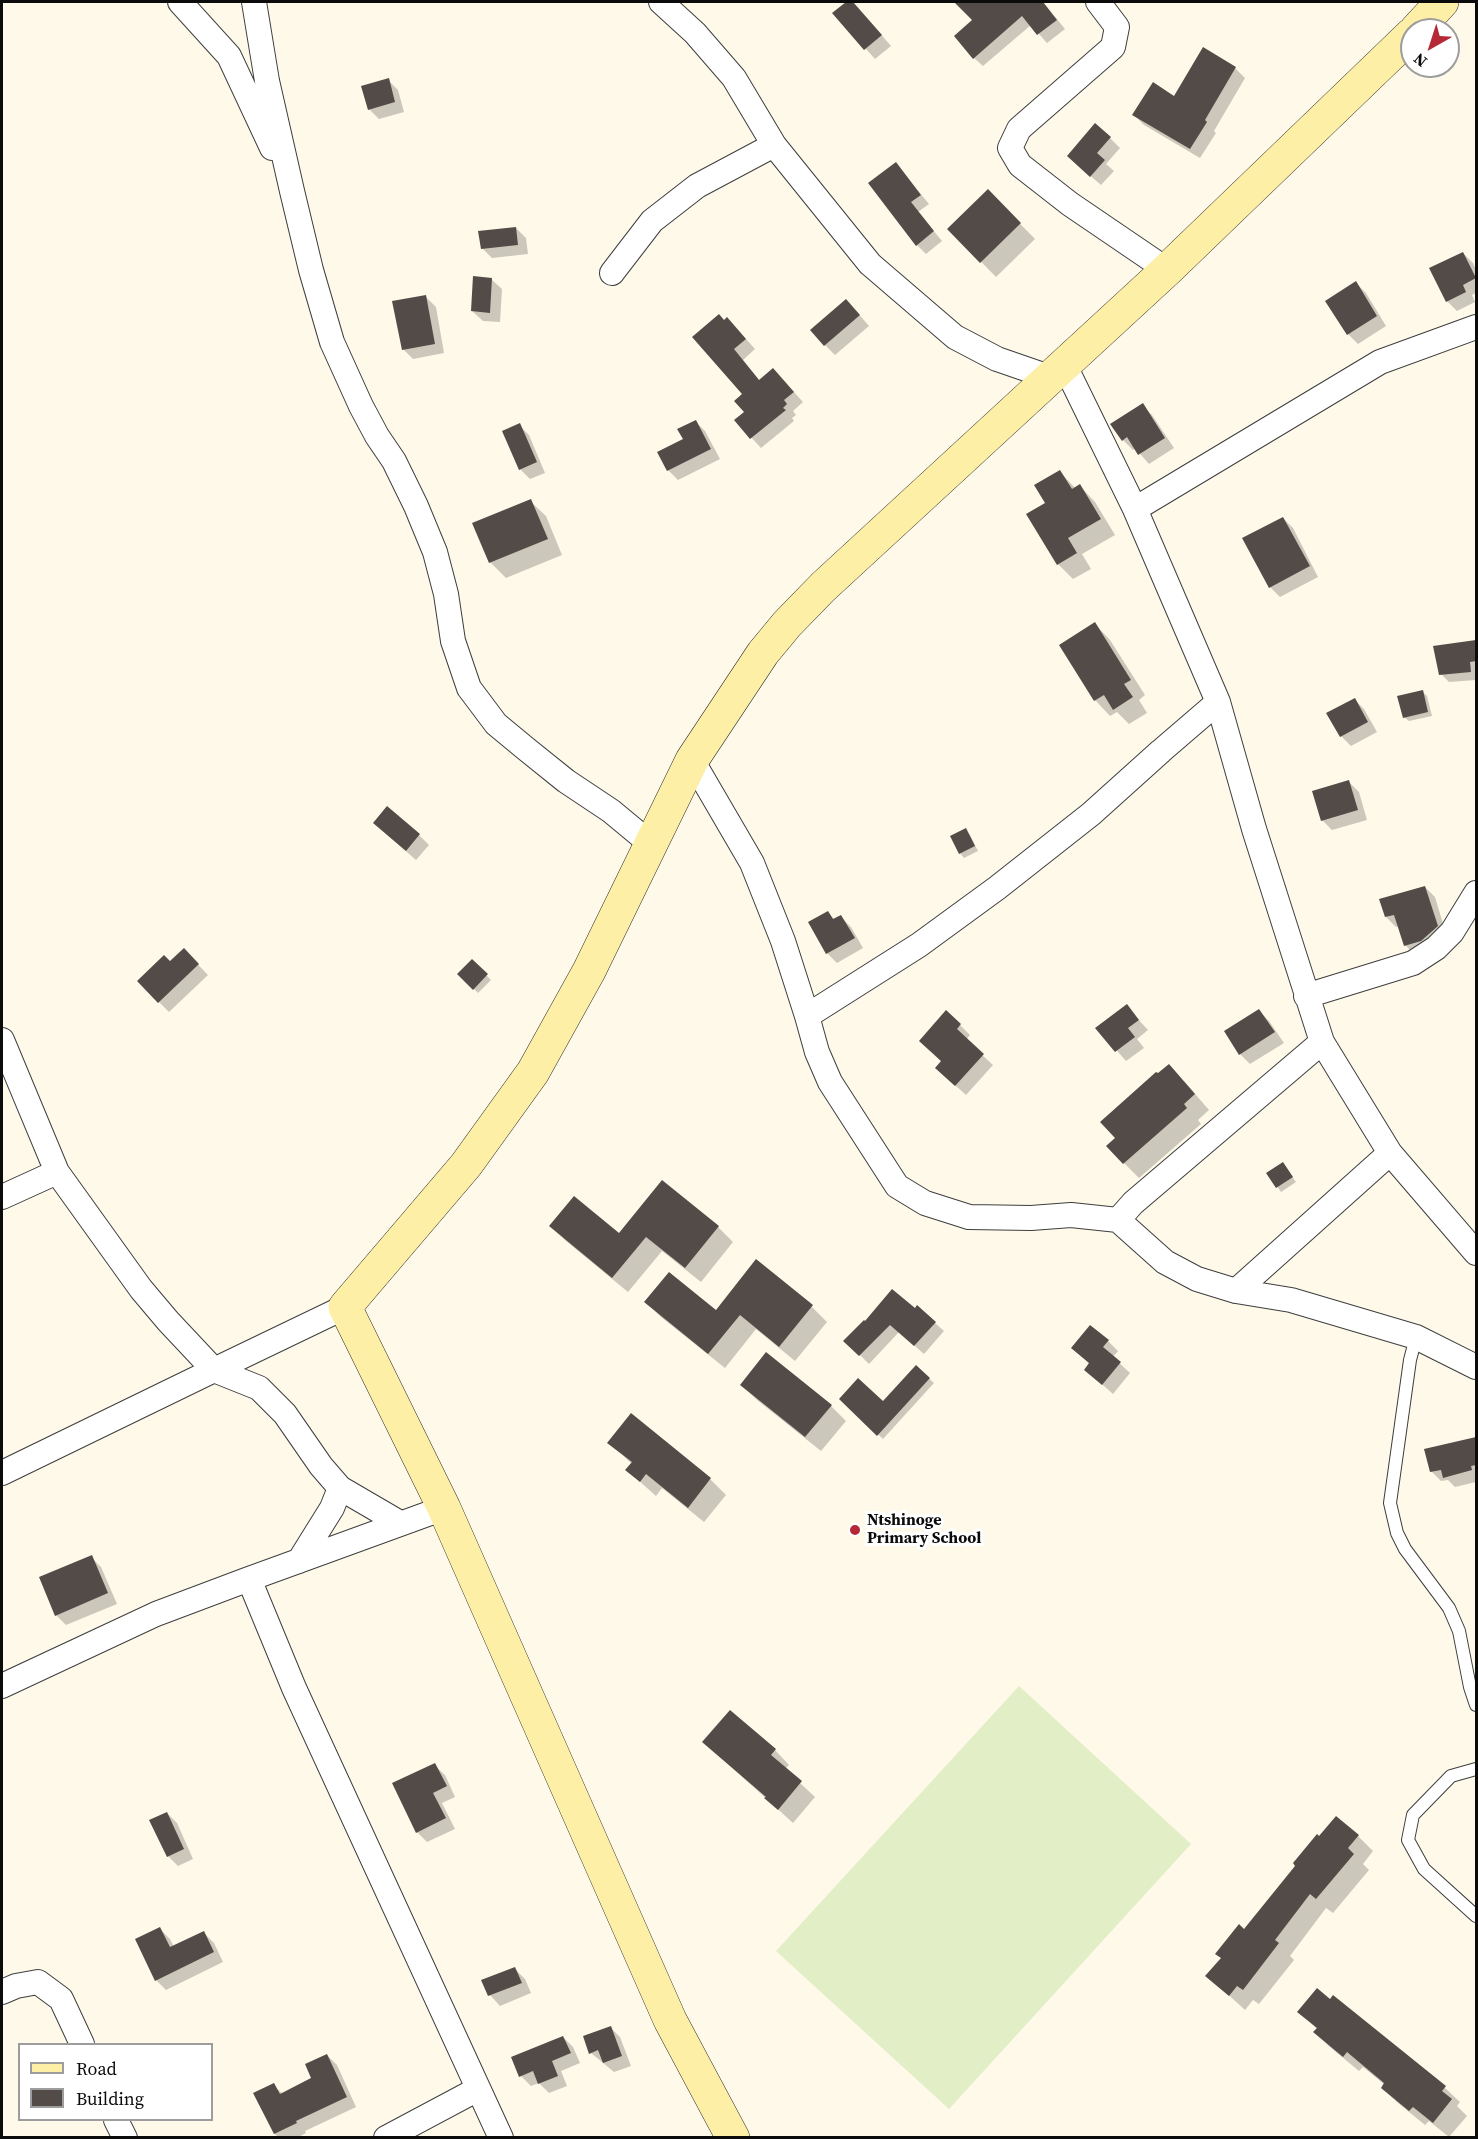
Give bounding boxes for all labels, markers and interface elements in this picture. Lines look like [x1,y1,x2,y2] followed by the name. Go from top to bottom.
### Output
[1400,18,1460,78] north arrow
[1408,48,1431,73] text: N
[867,1511,981,1549] place label: Ntshinoge Primary School
[848,1523,862,1537] marker: Ntshinoge Primary School
[18,2043,213,2121] legend
[76,2056,117,2081] text: Road
[76,2086,144,2111] text: Building

